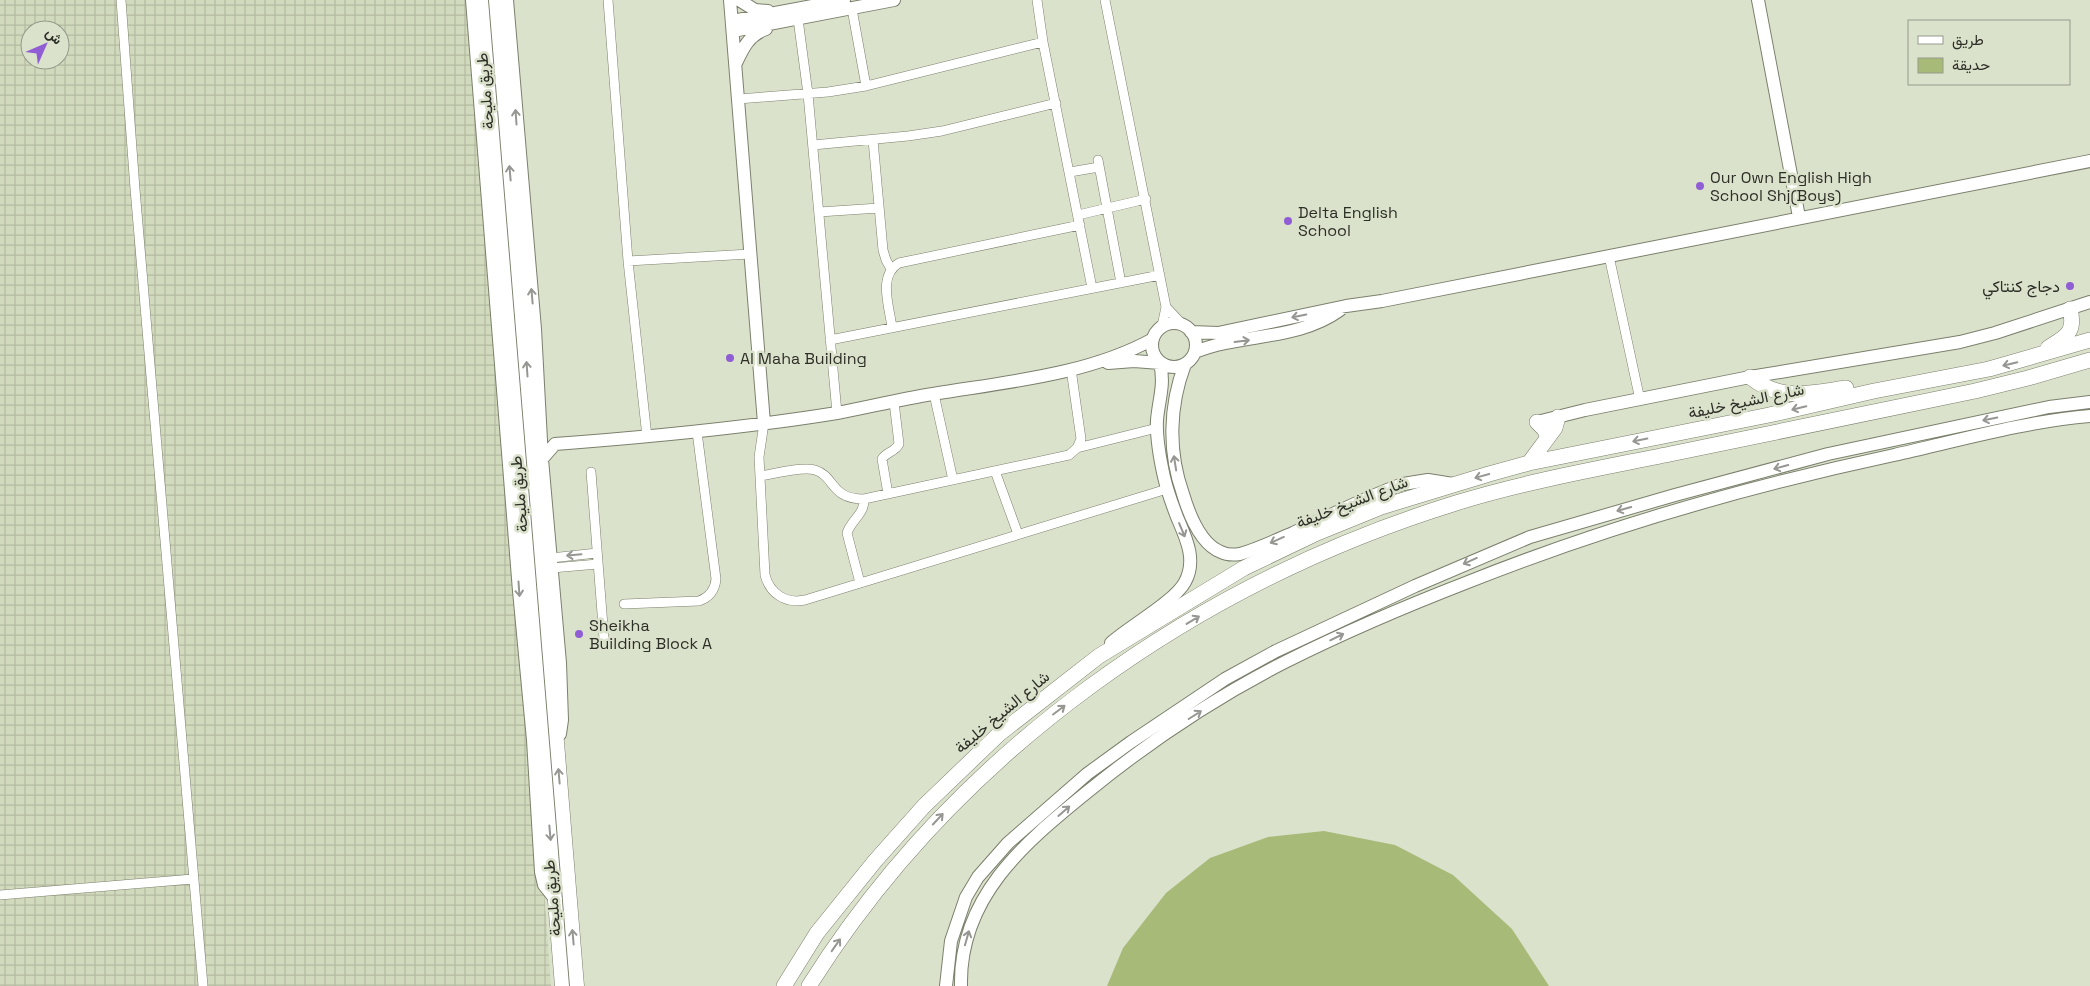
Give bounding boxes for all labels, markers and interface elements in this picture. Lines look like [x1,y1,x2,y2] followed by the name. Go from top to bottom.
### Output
[20,20,70,70] north arrow
[1908,20,2070,85] legend
[42,23,67,48] text: ش
[1952,30,1984,50] text: طريق
[471,52,499,130] street label: طريق مليحة
[1952,55,1990,74] text: حديقة
[512,109,521,125] one-way arrow
[505,165,514,181] one-way arrow
[1710,167,1872,206] place label: Our Own English High School Shj(Boys)
[1694,180,1706,192] marker: Our Own English High School Shj(Boys)
[1298,202,1398,241] place label: Delta English School
[1282,215,1294,227] marker: Delta English School
[1982,276,2060,300] place label: دجاج كنتاكي
[2064,280,2076,292] marker: دجاج كنتاكي
[527,289,537,305] one-way arrow
[1291,312,1307,321] one-way arrow
[1234,335,1250,345] one-way arrow
[740,348,867,369] place label: Al Maha Building
[724,352,736,364] marker: Al Maha Building
[2002,359,2018,369] one-way arrow
[522,362,531,378] one-way arrow
[1686,378,1806,424] street label: شارع الشيخ خليفة
[1792,404,1808,413] one-way arrow
[1983,415,1999,425] one-way arrow
[1633,436,1649,446] one-way arrow
[505,455,533,533] street label: طريق مليحة
[1169,455,1179,471] one-way arrow
[1773,462,1789,472] one-way arrow
[1293,471,1411,534] street label: شارع الشيخ خليفة
[1474,471,1490,481] one-way arrow
[1616,505,1632,515] one-way arrow
[1178,522,1188,537] one-way arrow
[1270,535,1285,545] one-way arrow
[566,551,582,560] one-way arrow
[1463,557,1478,567] one-way arrow
[514,581,524,597] one-way arrow
[1186,614,1200,624] one-way arrow
[589,615,712,654] place label: Sheikha Building Block A
[573,628,585,640] marker: Sheikha Building Block A
[1329,632,1344,641] one-way arrow
[950,666,1055,759] street label: شارع الشيخ خليفة
[1052,705,1066,715] one-way arrow
[1188,710,1202,720] one-way arrow
[555,768,564,784] one-way arrow
[1058,806,1071,817] one-way arrow
[932,813,944,826] one-way arrow
[546,825,555,841] one-way arrow
[538,859,566,937] street label: طريق مليحة
[568,930,577,946] one-way arrow
[963,930,973,946] one-way arrow
[831,938,841,952] one-way arrow

